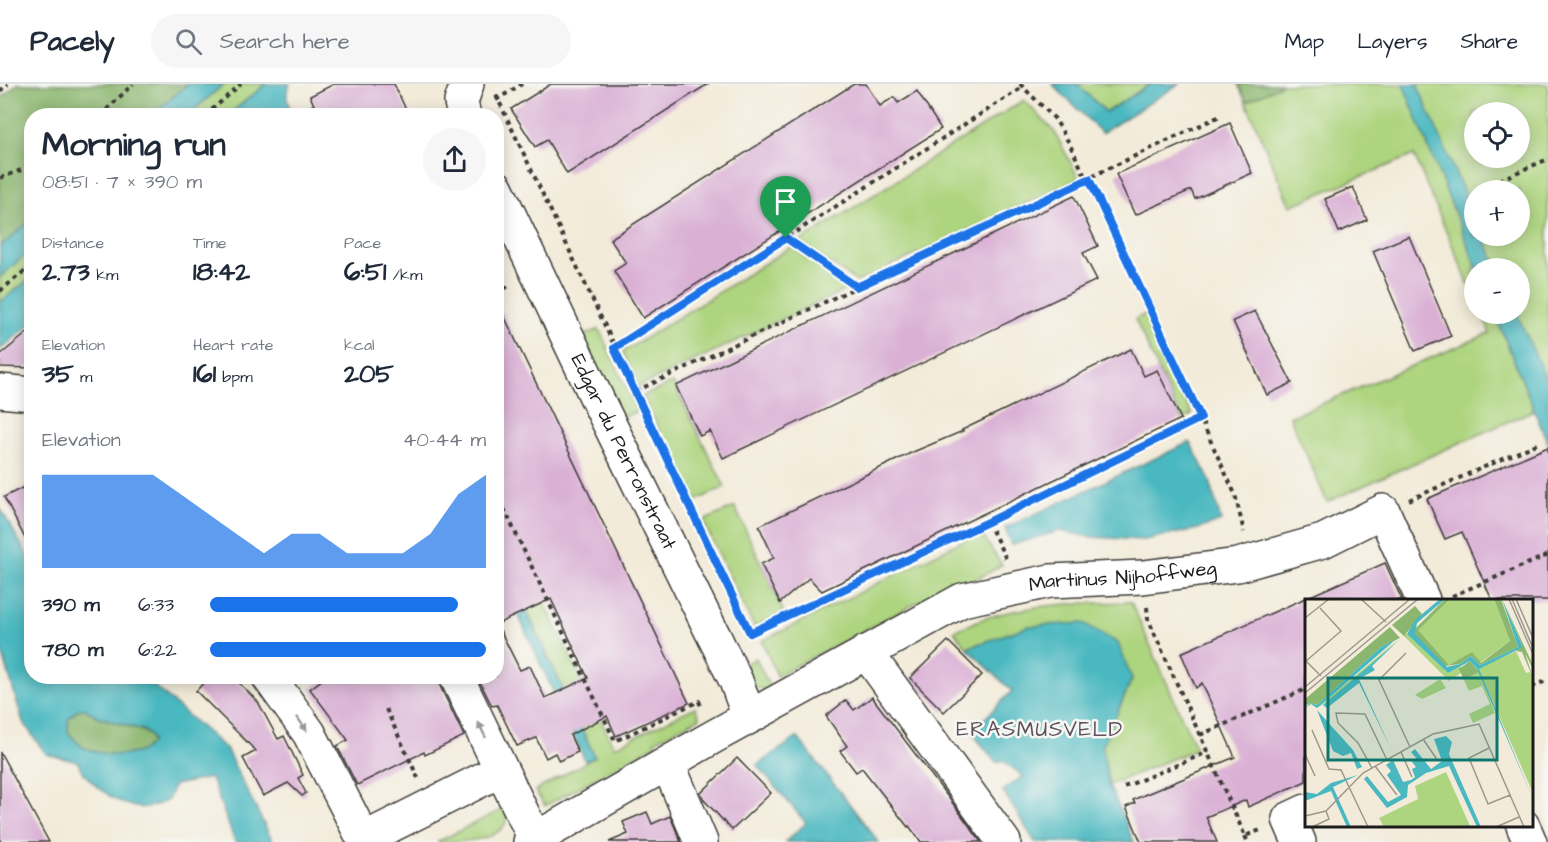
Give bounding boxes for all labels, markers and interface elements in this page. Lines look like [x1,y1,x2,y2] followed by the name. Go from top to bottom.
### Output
[151,14,571,68] search box
[30,22,115,61] text: Pacely
[172,25,205,58] icon: search
[220,26,350,57] text: Search here
[1284,27,1324,56] text: Map
[1357,27,1427,56] text: Layers
[1460,27,1518,56] text: Share
[1464,102,1530,324] map controls
[1464,102,1530,168] button: locate
[42,122,226,168] text: Morning run
[423,128,486,191] button: share
[42,168,202,196] text: 08:51 · 7 × 390 m
[760,176,811,238] pin
[1464,180,1530,246] button: +
[769,185,802,218] icon: arrive
[42,232,104,254] text: Distance
[193,232,227,254] text: Time
[344,232,381,254] text: Pace
[42,254,90,290] text: 2.73
[193,254,250,290] text: 18:42
[344,254,386,290] text: 6:51
[1464,258,1530,324] button: −
[90,264,118,286] text: km
[386,264,422,286] text: /km
[42,334,105,356] text: Elevation
[193,334,273,356] text: Heart rate
[344,334,375,356] text: kcal
[564,349,683,555] street label: Edgar du Perronstraat
[42,356,74,392] text: 35
[193,356,216,392] text: 161
[344,356,394,392] text: 205
[74,366,93,388] text: m
[216,366,253,388] text: bpm
[42,426,121,454] text: Elevation
[403,426,486,454] text: 40–44 m
[1026,554,1218,599] street label: Martinus Nijhoffweg
[42,591,100,619] text: 390 m
[138,591,174,619] text: 6:33
[1305,599,1533,827] inset map
[42,636,103,664] text: 780 m
[138,636,177,664] text: 6:22
[956,715,1124,744] district label: ERASMUSVELD
[296,716,307,732] one-way arrow
[477,722,486,739] one-way arrow

